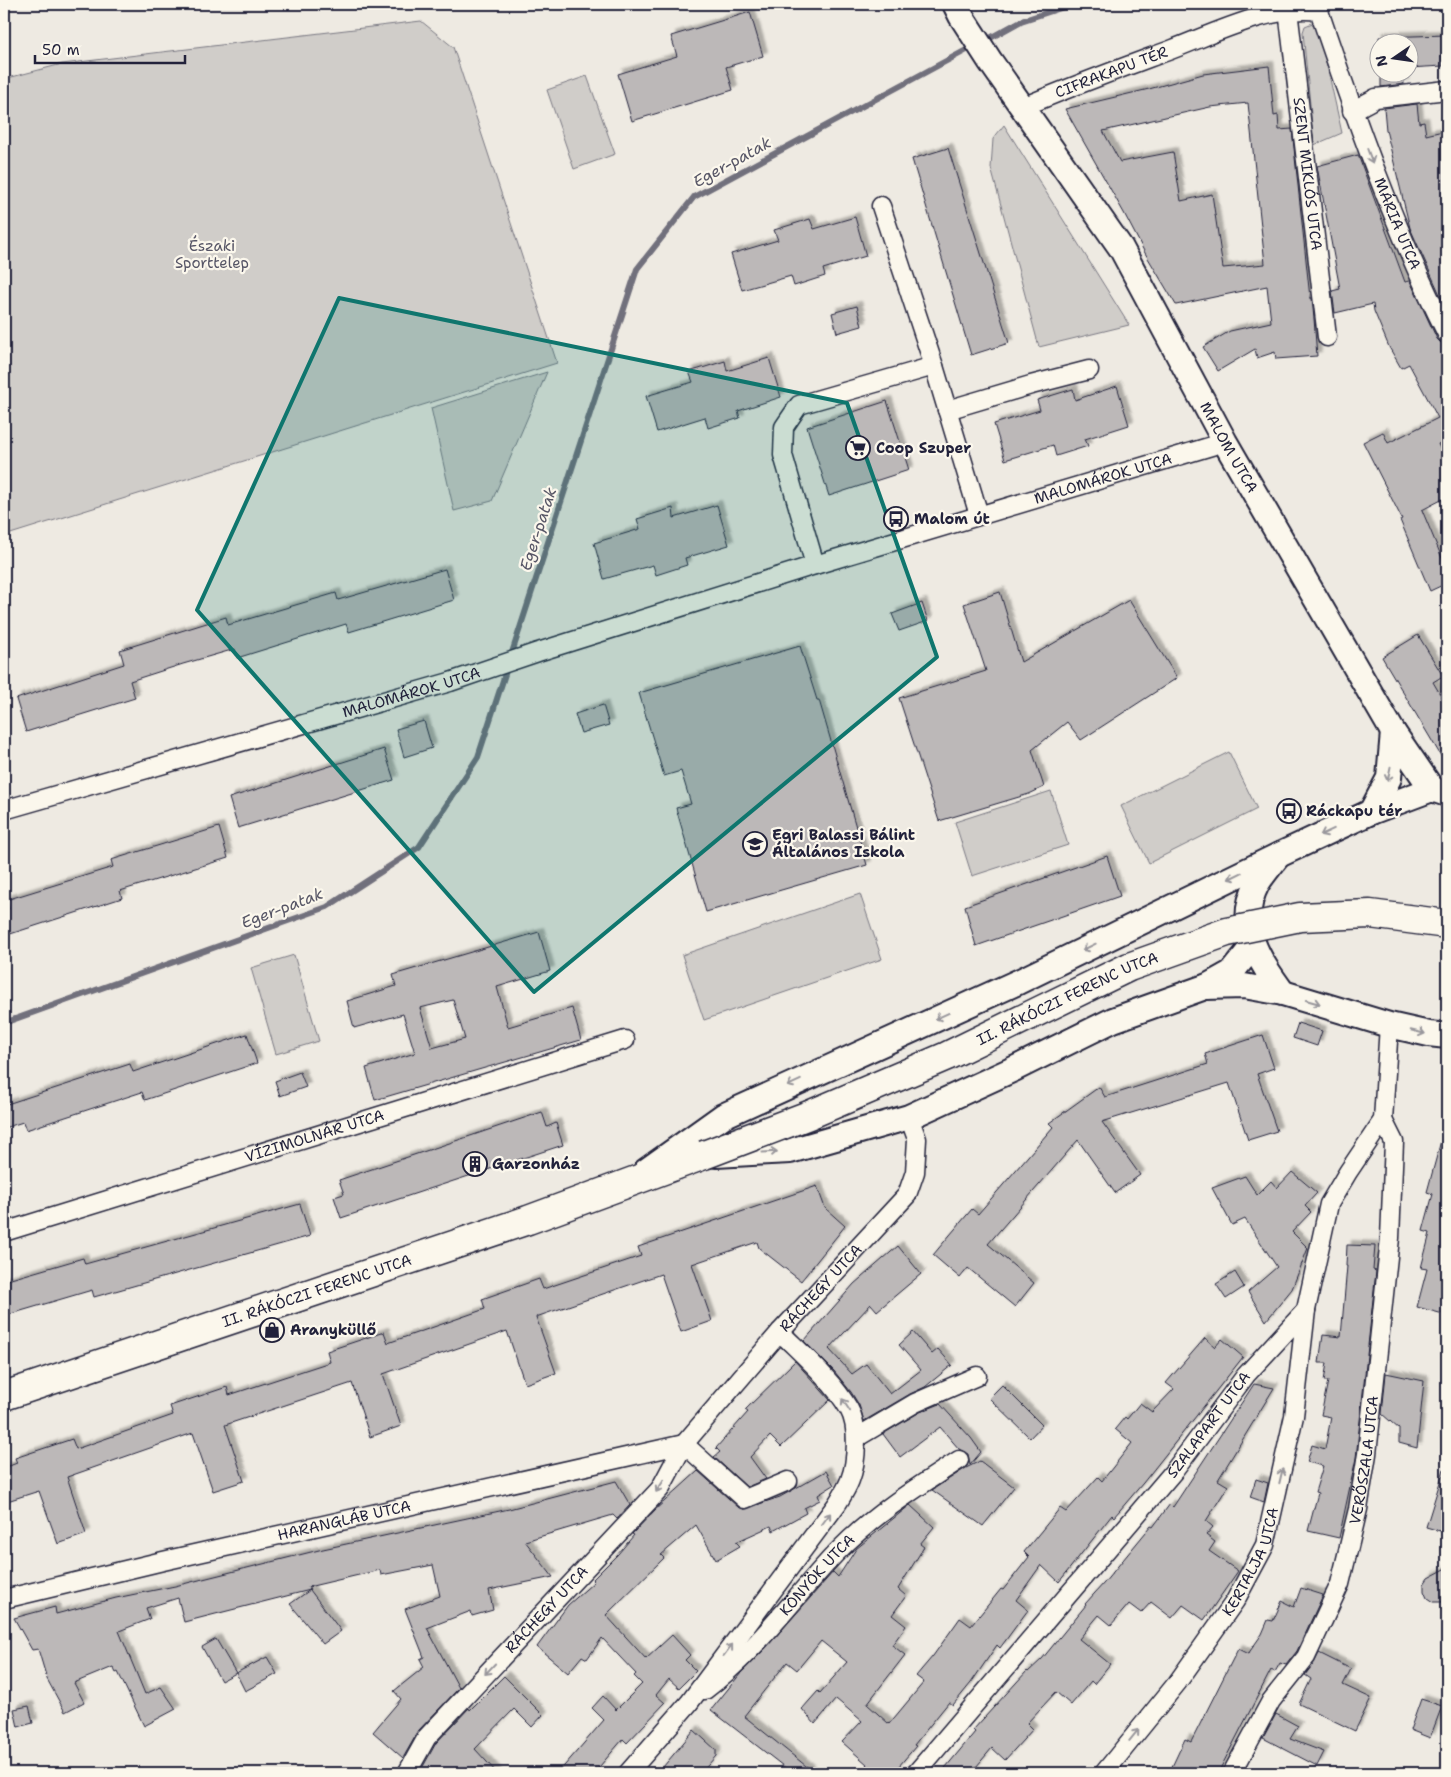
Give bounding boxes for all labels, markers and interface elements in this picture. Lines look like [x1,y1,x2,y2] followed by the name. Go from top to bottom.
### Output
[35,32,185,64] scale bar
[1368,32,1418,82] north arrow
[42,40,80,60] text: 50 m
[1052,42,1170,103] street label: CIFRAKAPU TÉR
[1371,53,1391,68] text: N
[1288,96,1327,252] street label: SZENT MIKLÓS UTCA
[689,132,775,192] water label: Eger-patak
[1366,148,1375,163] one-way arrow
[1370,175,1425,273] street label: MÁRIA UTCA
[175,235,249,273] park label: Északi Sporttelep
[1195,399,1262,497] street label: MALOM UTCA
[845,435,871,461] supermarket icon: Coop Szuper
[876,438,971,458] place label: Coop Szuper
[1032,448,1174,509] street label: MALOMÁROK UTCA
[515,485,561,573] water label: Eger-patak
[883,506,909,532] bus stop icon: Malom út
[914,509,990,529] place label: Malom út
[340,662,483,722] street label: MALOMÁROK UTCA
[1383,765,1393,781] one-way arrow
[1276,798,1302,824] bus stop icon: Ráckapu tér
[1306,801,1402,821] place label: Ráckapu tér
[772,825,915,862] place label: Egri Balassi Bálint Általános Iskola
[1320,828,1335,837] one-way arrow
[742,831,768,857] school or university icon: Egri Balassi Bálint Általános Iskola
[1228,872,1243,881] one-way arrow
[238,883,326,933] water label: Eger-patak
[1082,943,1097,952] one-way arrow
[973,947,1161,1050] street label: II. RÁKÓCZI FERENC UTCA
[1305,998,1321,1007] one-way arrow
[935,1012,950,1022] one-way arrow
[1410,1028,1426,1037] one-way arrow
[787,1079,802,1089] one-way arrow
[242,1105,387,1167] street label: VÍZIMOLNÁR UTCA
[762,1147,778,1156] one-way arrow
[462,1151,488,1177] building icon: Garzonház
[492,1154,580,1174] place label: Garzonház
[775,1240,867,1336] street label: RÁCHEGY UTCA
[220,1250,414,1332] street label: II. RÁKÓCZI FERENC UTCA
[259,1317,285,1343] shop icon: Aranyküllő
[290,1320,377,1340] place label: Aranyküllő
[1162,1367,1255,1482] street label: SZALAPART UTCA
[1345,1395,1383,1527] street label: VERŐSZALA UTCA
[841,1398,851,1412] one-way arrow
[1277,1468,1286,1484] one-way arrow
[655,1479,665,1493] one-way arrow
[275,1496,413,1545] street label: HARANGLÁB UTCA
[1217,1506,1283,1620] street label: KERTALJA UTCA
[820,1513,831,1526] one-way arrow
[775,1530,859,1620] street label: KÖNYÖK UTCA
[501,1562,593,1658] street label: RÁCHEGY UTCA
[723,1644,734,1657] one-way arrow
[484,1663,496,1676] one-way arrow
[1129,1729,1140,1742] one-way arrow

